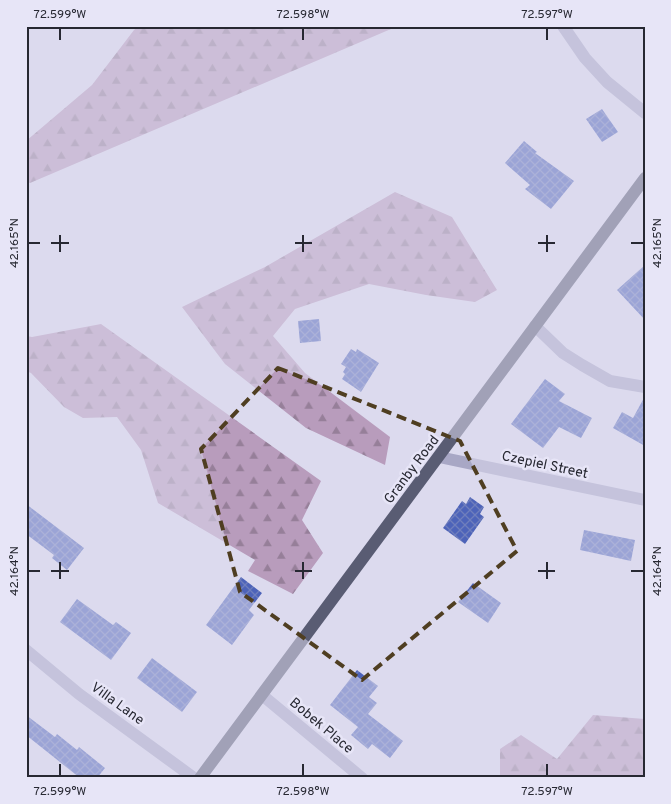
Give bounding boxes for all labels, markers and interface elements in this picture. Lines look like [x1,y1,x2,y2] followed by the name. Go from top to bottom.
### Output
[34,7,86,23] text: 72.599°W
[277,7,329,23] text: 72.598°W
[521,7,573,23] text: 72.597°W
[7,218,23,268] text: 42.165°N
[650,218,666,268] text: 42.165°N
[381,432,443,507] street label: Granby Road
[500,448,590,483] street label: Czepiel Street
[7,546,23,596] text: 42.164°N
[650,546,666,596] text: 42.164°N
[87,679,147,729] street label: Villa Lane
[286,695,356,758] street label: Bobek Place
[34,784,86,800] text: 72.599°W
[277,784,329,800] text: 72.598°W
[521,784,573,800] text: 72.597°W

